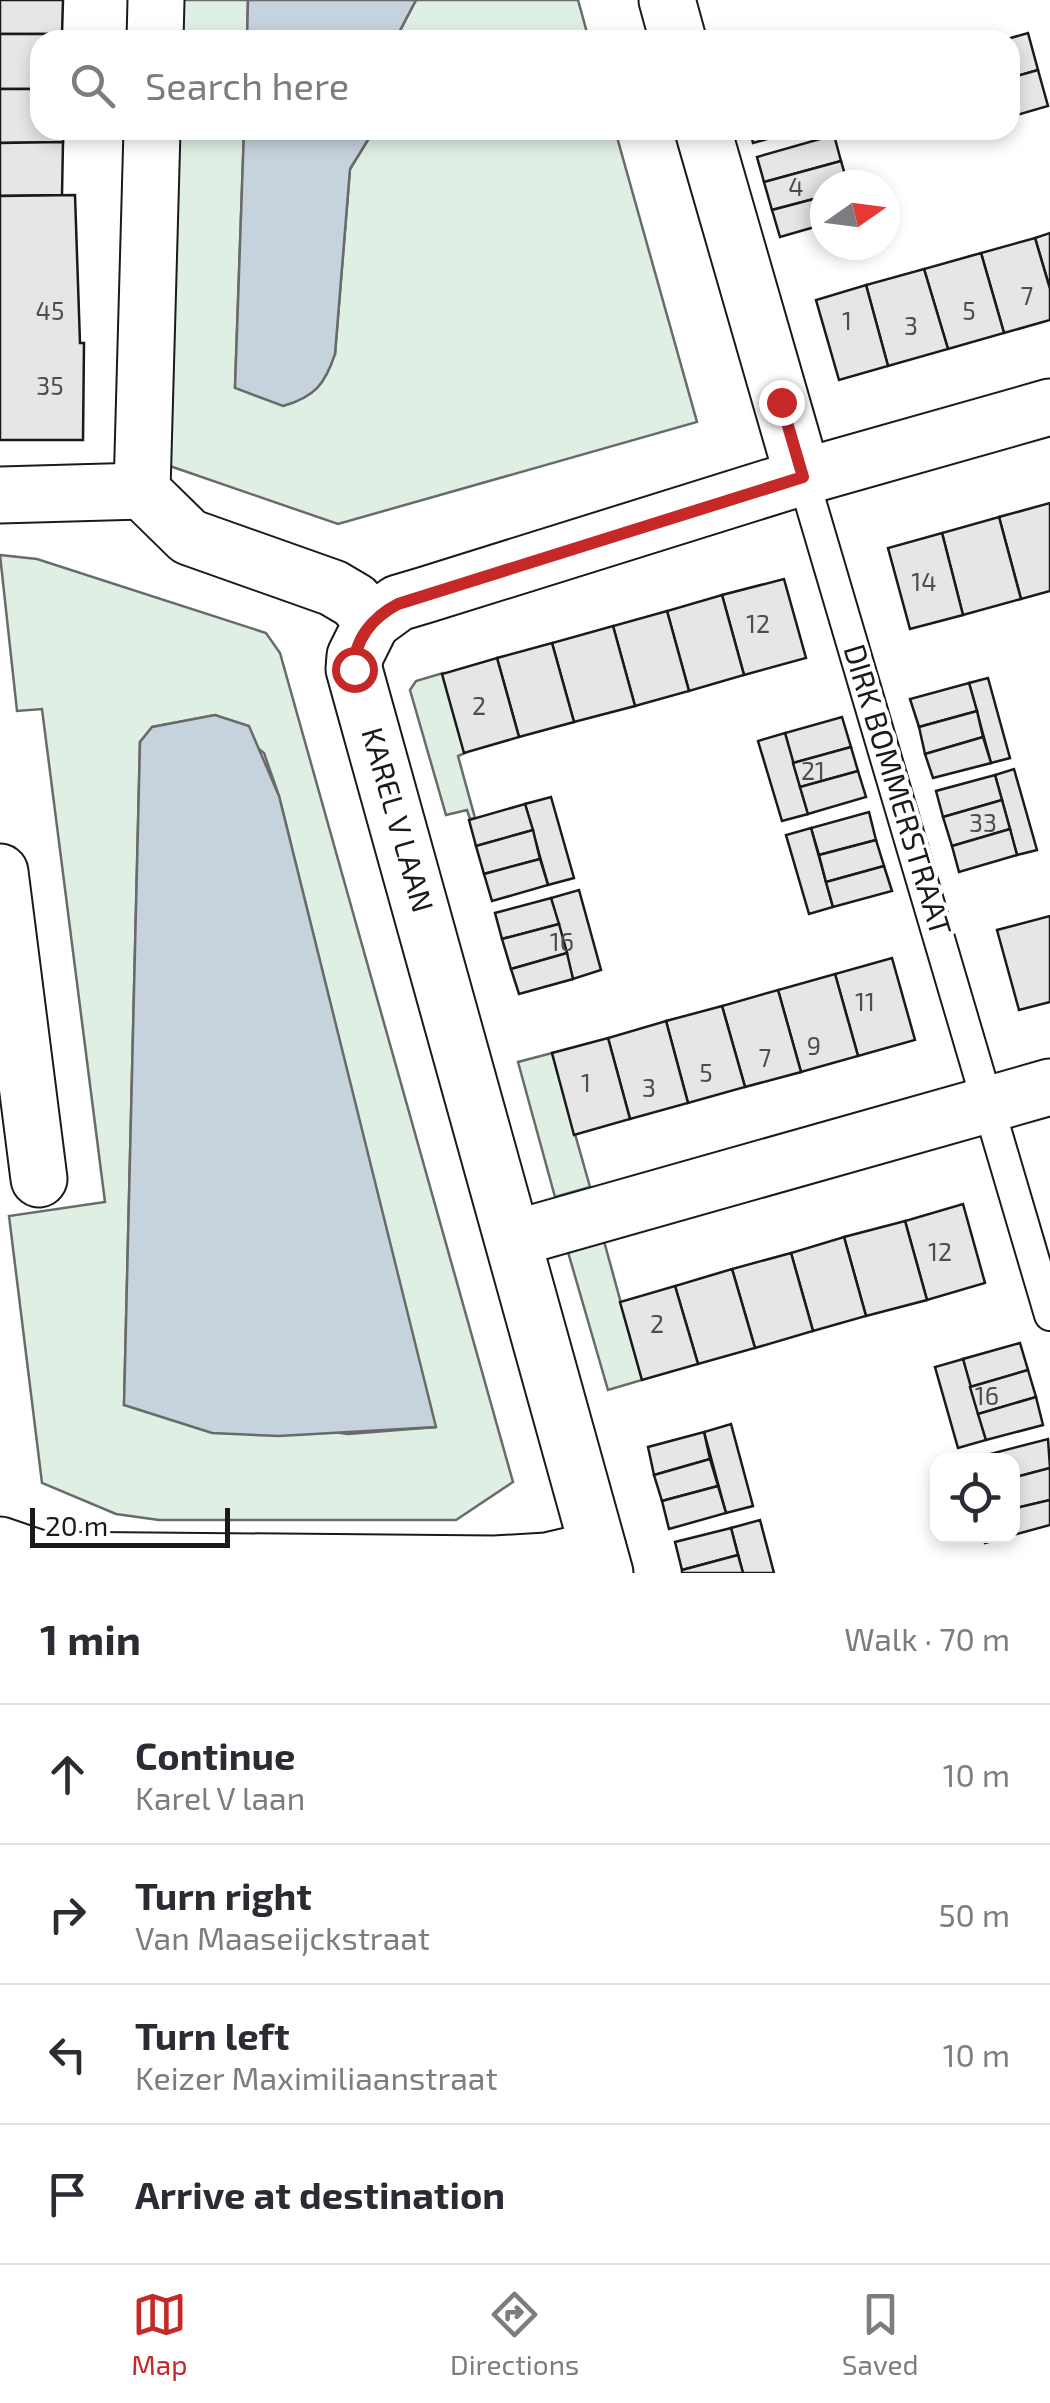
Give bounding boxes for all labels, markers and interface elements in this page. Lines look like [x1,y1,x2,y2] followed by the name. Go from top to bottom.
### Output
[30,30,1020,140] search box
[65,58,120,113] icon: search
[145,62,349,108] text: Search here
[810,170,900,260] north arrow
[788,171,804,201] house number: 4
[1021,280,1034,310] house number: 7
[36,295,64,325] house number: 45
[962,295,976,325] house number: 5
[842,305,852,335] house number: 1
[904,310,918,340] house number: 3
[36,370,64,400] house number: 35
[759,380,805,426] route end
[911,566,937,596] house number: 14
[746,608,770,638] house number: 12
[837,639,960,939] street label: DIRK BOMMERSTRAAT
[332,647,378,693] route start
[472,690,486,720] house number: 2
[355,723,442,916] street label: KAREL V LAAN
[801,755,825,785] house number: 21
[969,807,997,837] house number: 33
[550,926,574,956] house number: 16
[855,986,875,1016] house number: 11
[807,1030,821,1060] house number: 9
[759,1042,772,1072] house number: 7
[699,1057,713,1087] house number: 5
[581,1067,591,1097] house number: 1
[642,1072,656,1102] house number: 3
[928,1236,952,1266] house number: 12
[650,1308,664,1338] house number: 2
[975,1380,999,1410] house number: 16
[930,1453,1020,1543] map controls
[930,1453,1020,1543] button: locate
[30,1503,230,1548] scale bar
[45,1508,108,1542] text: 20 m
[40,1613,141,1663] text: 1 min
[844,1619,1010,1657] text: Walk · 70 m
[135,1732,295,1778] text: Continue
[40,1747,95,1802] icon: ahead
[943,1755,1010,1793] text: 10 m
[135,1778,305,1816] text: Karel V laan
[135,1872,312,1918] text: Turn right
[40,1887,95,1942] icon: right
[938,1895,1010,1933] text: 50 m
[135,1918,430,1956] text: Van Maaseijckstraat
[135,2012,290,2058] text: Turn left
[40,2027,95,2082] icon: left
[943,2035,1010,2073] text: 10 m
[135,2058,498,2096] text: Keizer Maximiliaanstraat
[40,2167,95,2222] icon: arrive
[135,2171,505,2217] text: Arrive at destination
[131,2287,187,2381] tab: Map
[450,2287,579,2381] tab: Directions
[842,2287,919,2381] tab: Saved

